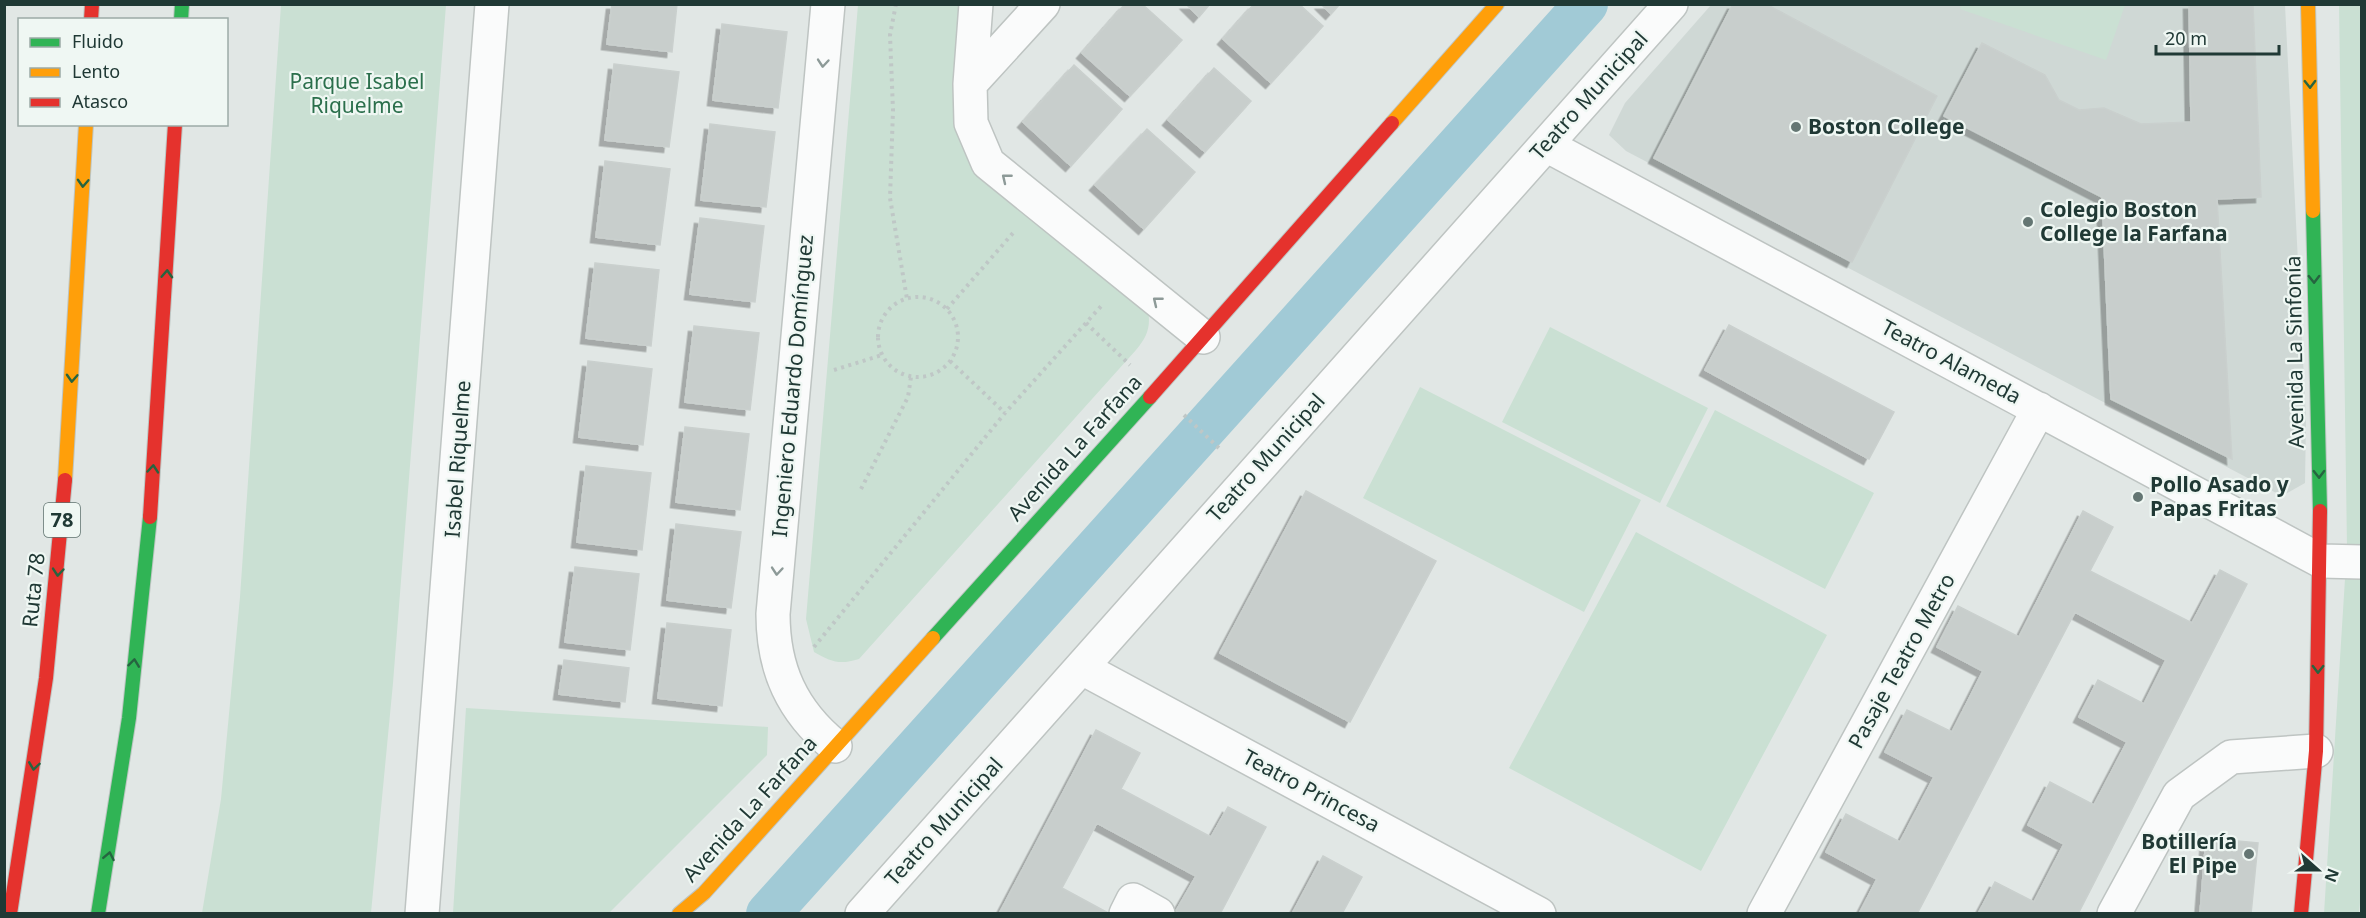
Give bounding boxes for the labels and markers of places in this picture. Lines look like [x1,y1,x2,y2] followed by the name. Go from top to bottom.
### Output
[1808,112,1964,140] place label: Boston College
[1789,120,1803,134] marker: Boston College
[2040,195,2228,247] place label: Colegio Boston College la Farfana
[2021,215,2035,229] marker: Colegio Boston College la Farfana
[2150,470,2289,522] place label: Pollo Asado y Papas Fritas
[2131,490,2145,504] marker: Pollo Asado y Papas Fritas
[2141,827,2237,879] place label: Botillería El Pipe
[2242,847,2256,861] marker: Botillería El Pipe

